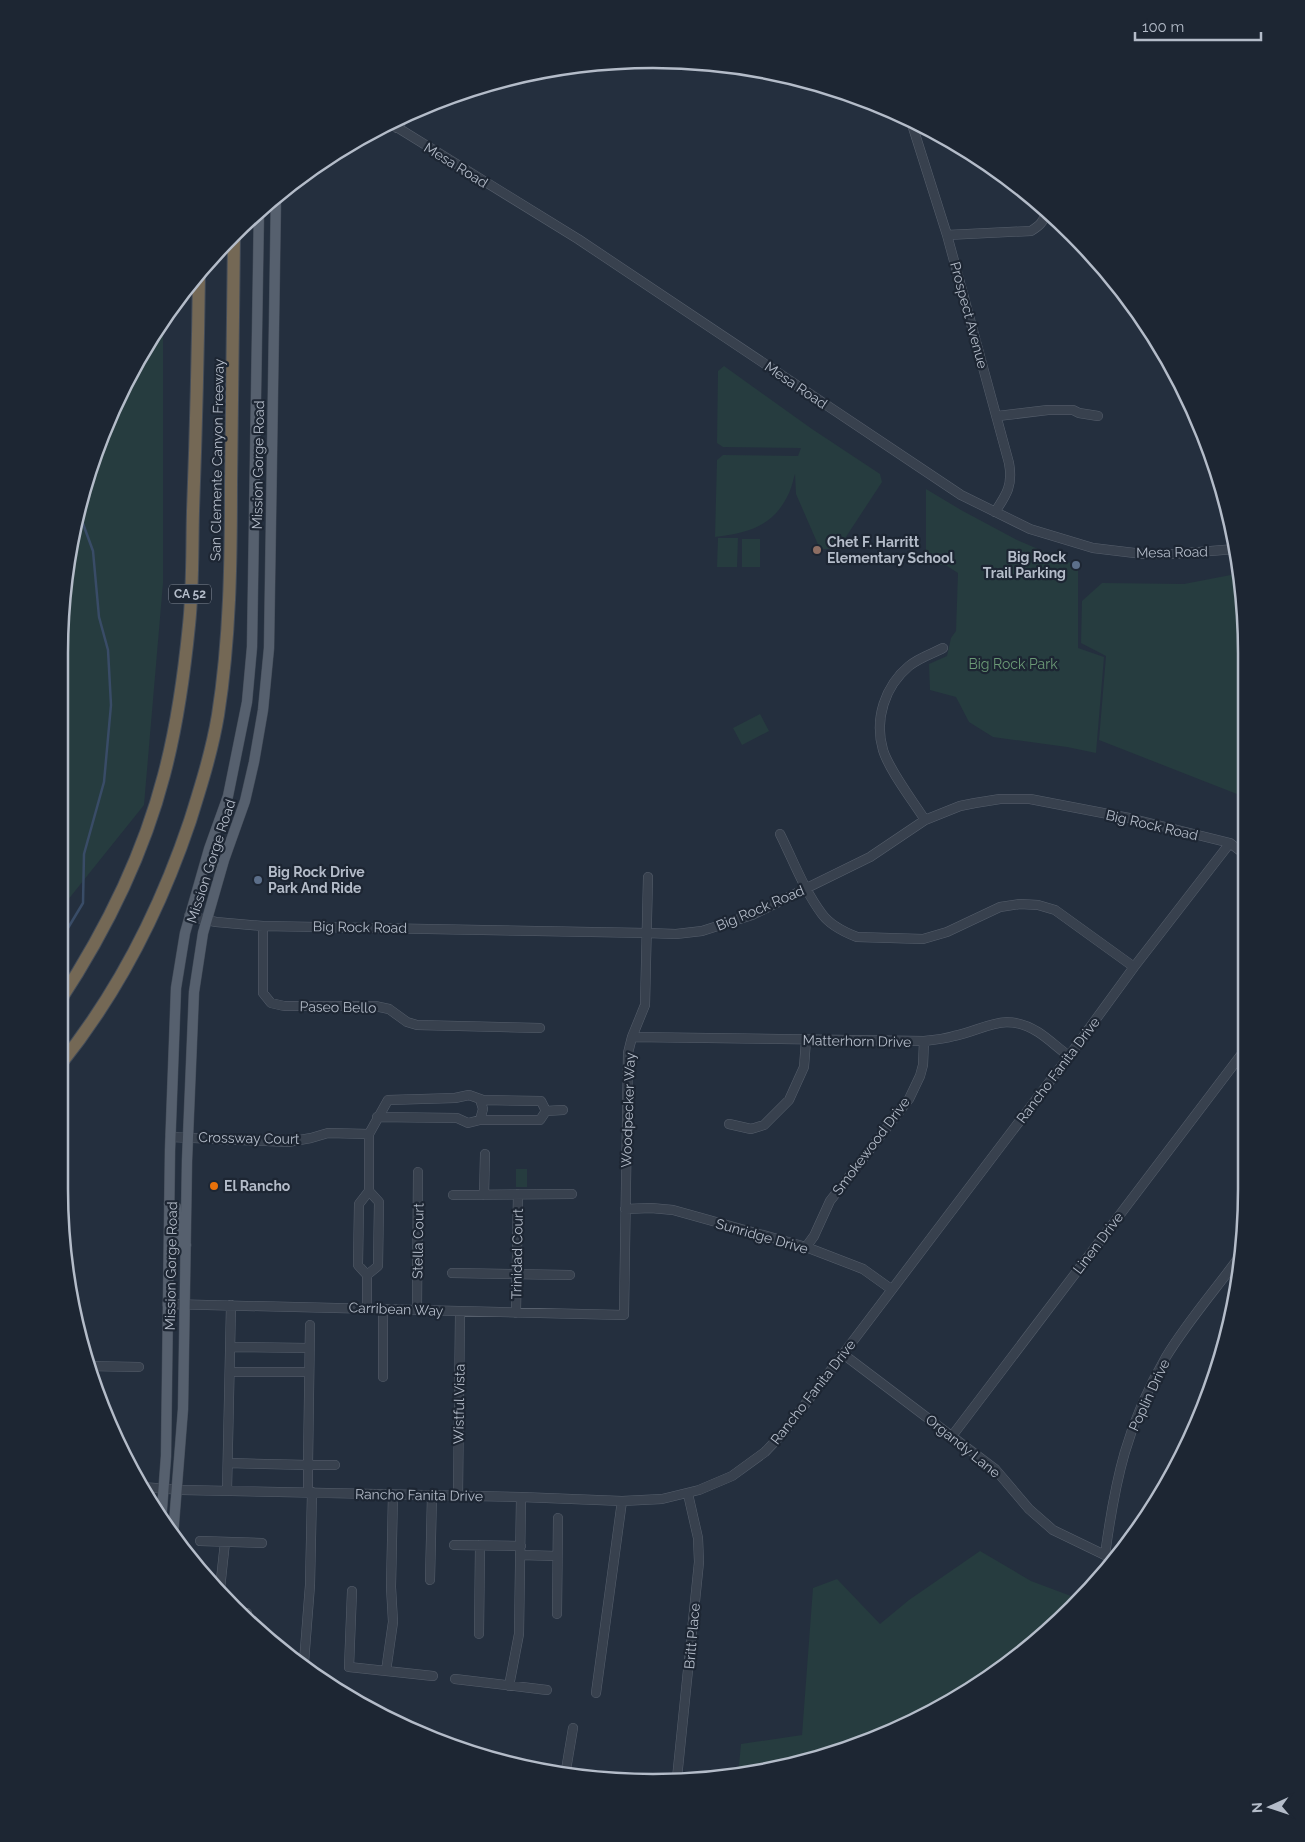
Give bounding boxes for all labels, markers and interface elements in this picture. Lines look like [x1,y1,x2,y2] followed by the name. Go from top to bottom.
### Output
[1135,10,1261,42] scale bar
[1142,18,1184,36] text: 100 m
[421,139,491,191] street label: Mesa Road
[947,260,991,370] street label: Prospect Avenue
[207,358,227,561] street label: San Clemente Canyon Freeway
[762,358,830,412] street label: Mesa Road
[249,400,267,530] street label: Mission Gorge Road
[827,534,955,566] place label: Chet F. Harritt Elementary School
[1136,543,1208,561] street label: Mesa Road
[811,544,823,556] marker: Chet F. Harritt Elementary School
[983,549,1066,581] place label: Big Rock Trail Parking
[1070,559,1082,571] marker: Big Rock Trail Parking
[169,584,211,604] road number: CA 52
[968,656,1058,672] park label: Big Rock Park
[183,797,239,925] street label: Mission Gorge Road
[1104,807,1200,843] street label: Big Rock Road
[268,864,365,896] place label: Big Rock Drive Park And Ride
[252,874,264,886] marker: Big Rock Drive Park And Ride
[714,882,806,934] street label: Big Rock Road
[313,918,407,936] street label: Big Rock Road
[300,998,376,1016] street label: Paseo Bello
[1013,1014,1103,1126] street label: Rancho Fanita Drive
[803,1032,911,1050] street label: Matterhorn Drive
[618,1052,638,1168] street label: Woodpecker Way
[829,1094,913,1198] street label: Smokewood Drive
[198,1129,300,1147] street label: Crossway Court
[224,1178,291,1194] place label: El Rancho
[208,1180,220,1192] marker: El Rancho
[162,1201,180,1331] street label: Mission Gorge Road
[409,1203,427,1279] street label: Stella Court
[508,1208,526,1300] street label: Trinidad Court
[1070,1209,1126,1277] street label: Linen Drive
[714,1215,810,1257] street label: Sunridge Drive
[348,1299,444,1319] street label: Carribean Way
[767,1337,859,1447] street label: Rancho Fanita Drive
[1125,1356,1173,1434] street label: Poplin Drive
[450,1364,468,1444] street label: Wistful Vista
[922,1411,1004,1481] street label: Organdy Lane
[355,1486,483,1504] street label: Rancho Fanita Drive
[681,1602,703,1670] street label: Britt Place
[1245,1782,1295,1832] north arrow
[1249,1802,1265,1813] text: N

